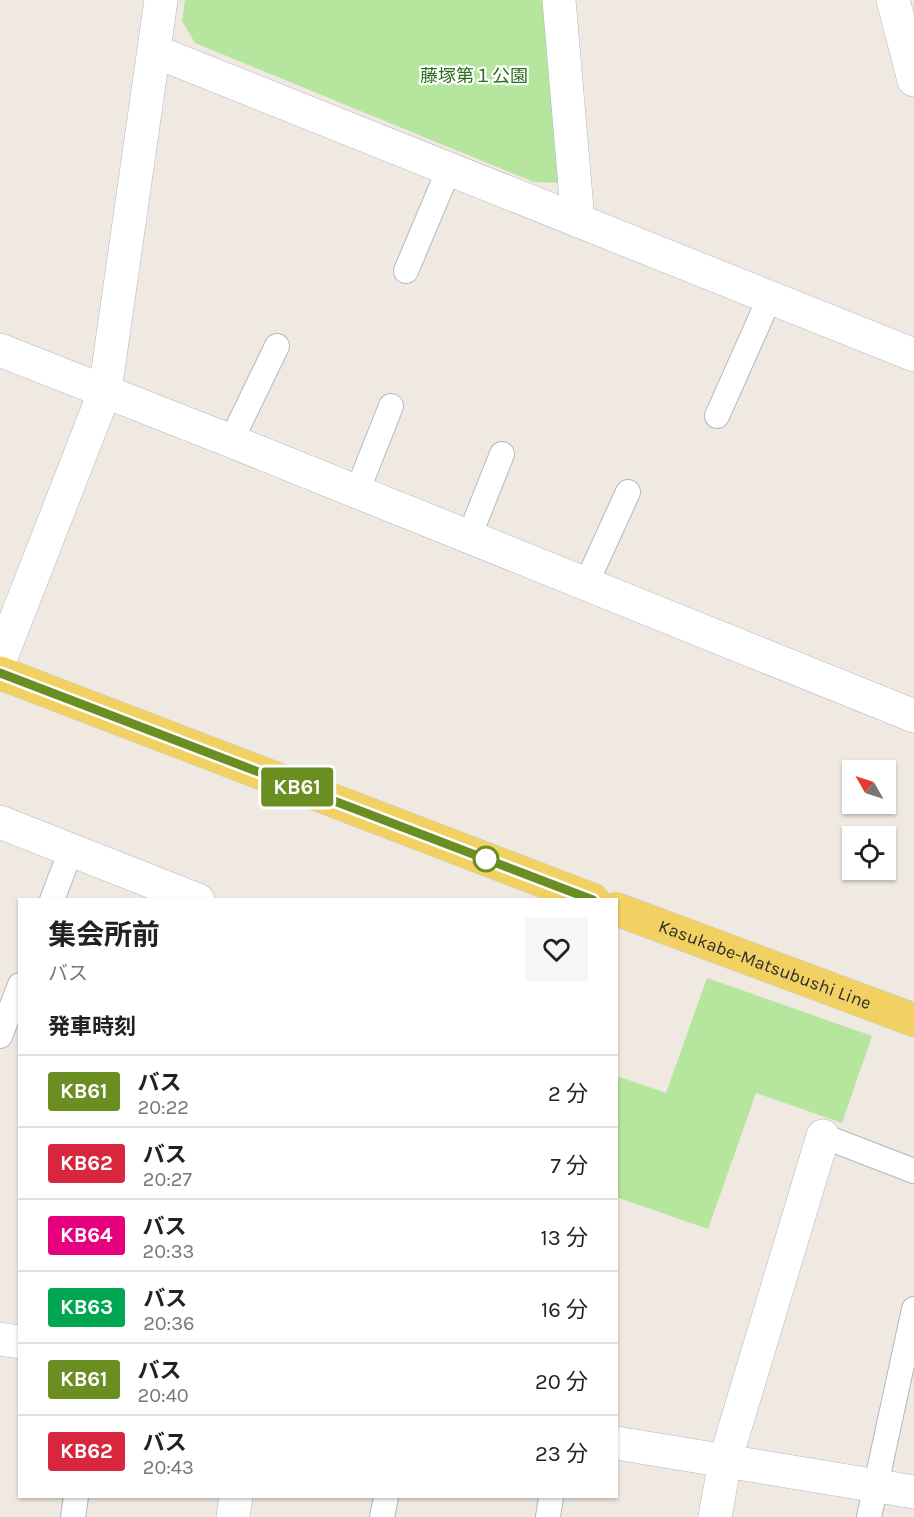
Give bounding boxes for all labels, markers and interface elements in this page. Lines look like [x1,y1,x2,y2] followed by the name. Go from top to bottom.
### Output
[420,65,528,87] park label: 藤塚第１公園
[842,760,896,814] north arrow
[842,760,896,880] map controls
[255,768,339,806] line badge: KB61
[273,775,321,799] text: KB61
[842,826,896,880] button: locate
[473,846,499,872] unlabelled marker
[656,915,874,1014] street label: Kasukabe-Matsubushi Line
[48,918,160,951] text: 集会所前
[525,918,588,981] button: heart
[48,962,88,985] text: バス
[48,1014,136,1040] text: 発車時刻
[138,1070,182,1096] text: バス
[60,1079,108,1103] text: KB61
[548,1081,588,1107] text: 2 分
[138,1096,189,1119] text: 20:22
[143,1142,187,1168] text: バス
[60,1151,113,1175] text: KB62
[550,1153,588,1179] text: 7 分
[143,1168,192,1191] text: 20:27
[143,1214,187,1240] text: バス
[60,1223,113,1247] text: KB64
[541,1225,588,1251] text: 13 分
[143,1240,194,1263] text: 20:33
[143,1286,187,1312] text: バス
[60,1295,113,1319] text: KB63
[541,1297,588,1323] text: 16 分
[143,1312,195,1335] text: 20:36
[138,1358,182,1384] text: バス
[60,1367,108,1391] text: KB61
[535,1369,588,1395] text: 20 分
[138,1384,189,1407] text: 20:40
[143,1430,187,1456] text: バス
[60,1439,113,1463] text: KB62
[535,1441,588,1467] text: 23 分
[143,1456,194,1479] text: 20:43

